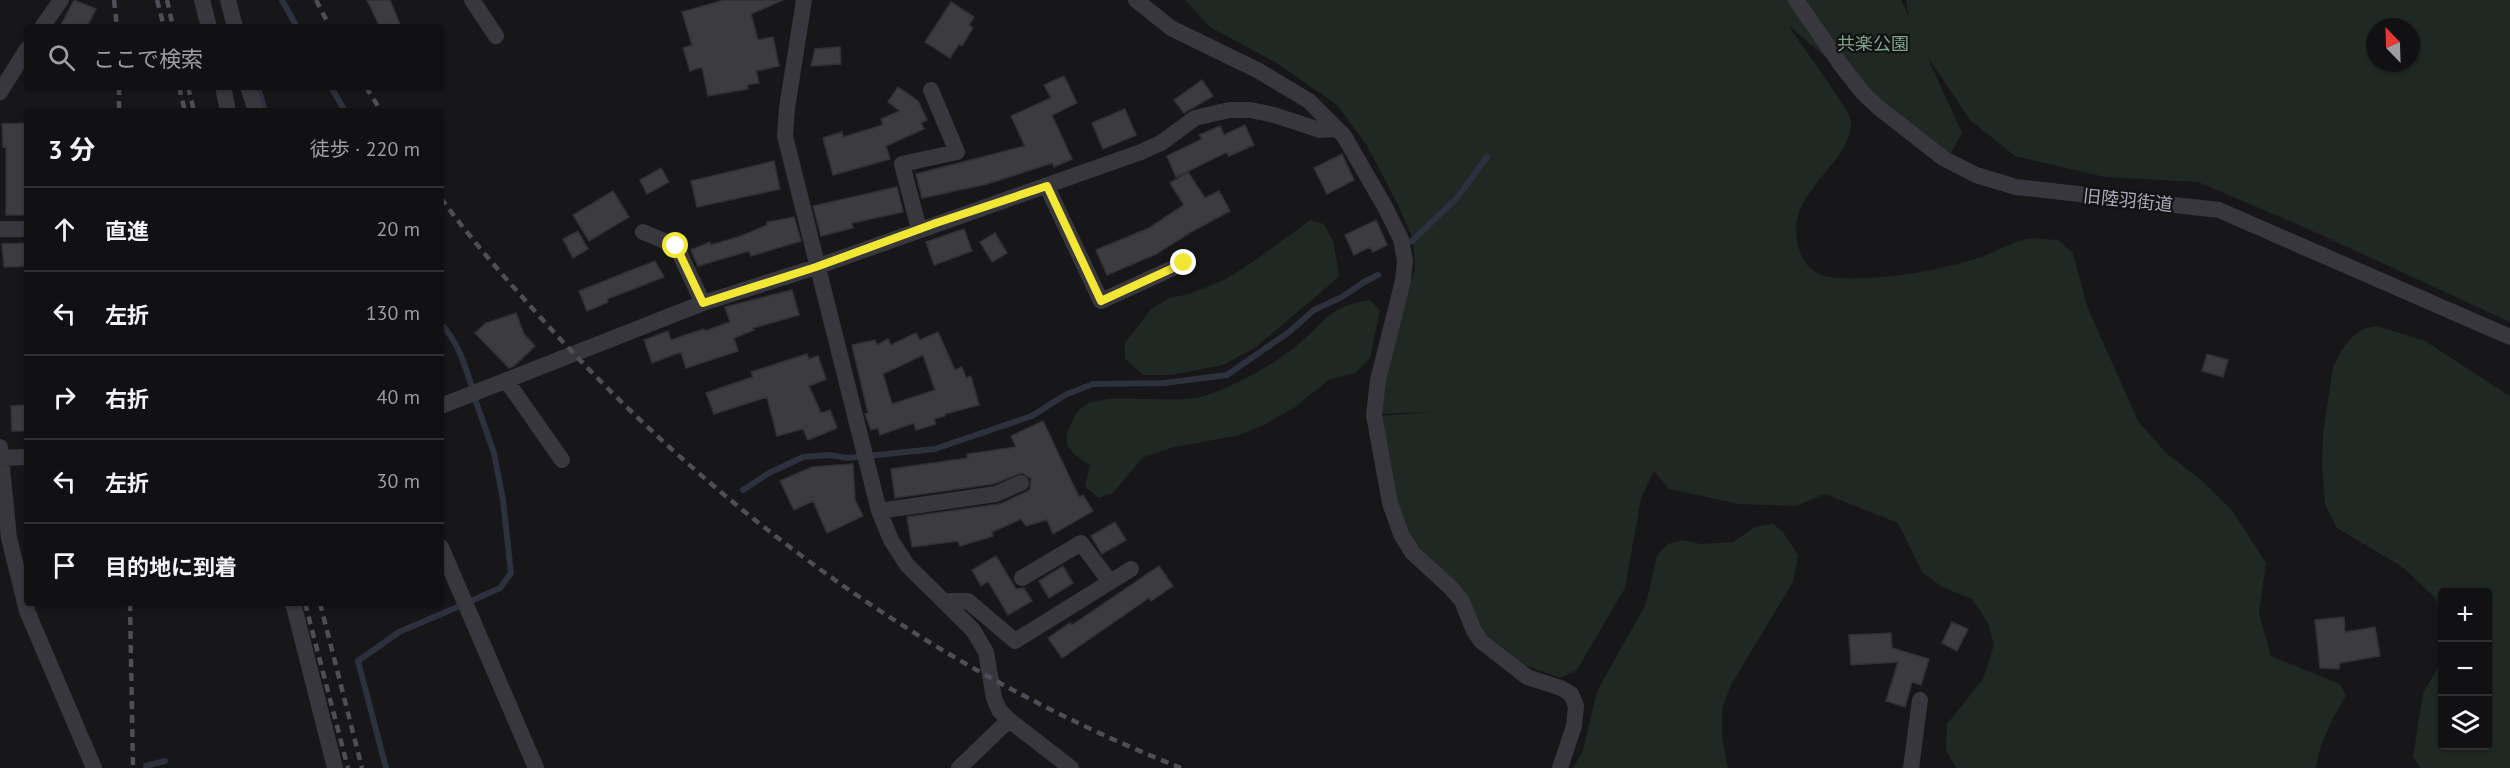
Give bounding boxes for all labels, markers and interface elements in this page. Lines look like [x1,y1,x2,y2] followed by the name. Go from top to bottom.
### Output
[2366,18,2420,72] north arrow
[24,24,444,90] search box
[1837,32,1909,55] park label: 共楽公園
[45,41,78,74] icon: search
[93,45,203,73] text: ここで検索
[48,133,95,166] text: 3 分
[310,136,420,162] text: 徒歩 · 220 m
[2082,184,2174,216] street label: 旧陸羽街道
[48,213,81,246] icon: ahead
[377,216,420,242] text: 20 m
[105,217,149,245] text: 直進
[662,232,688,258] route start
[1170,249,1196,275] route end
[48,297,81,330] icon: left
[366,300,420,326] text: 130 m
[105,301,149,329] text: 左折
[48,381,81,414] icon: right
[377,384,420,410] text: 40 m
[105,385,149,413] text: 右折
[48,465,81,498] icon: left
[377,468,420,494] text: 30 m
[105,469,149,497] text: 左折
[48,549,81,582] icon: arrive
[105,553,237,581] text: 目的地に到着
[2438,588,2492,750] map controls
[2438,588,2492,642] button: +
[2438,642,2492,696] button: −
[2438,696,2492,750] button: layers

